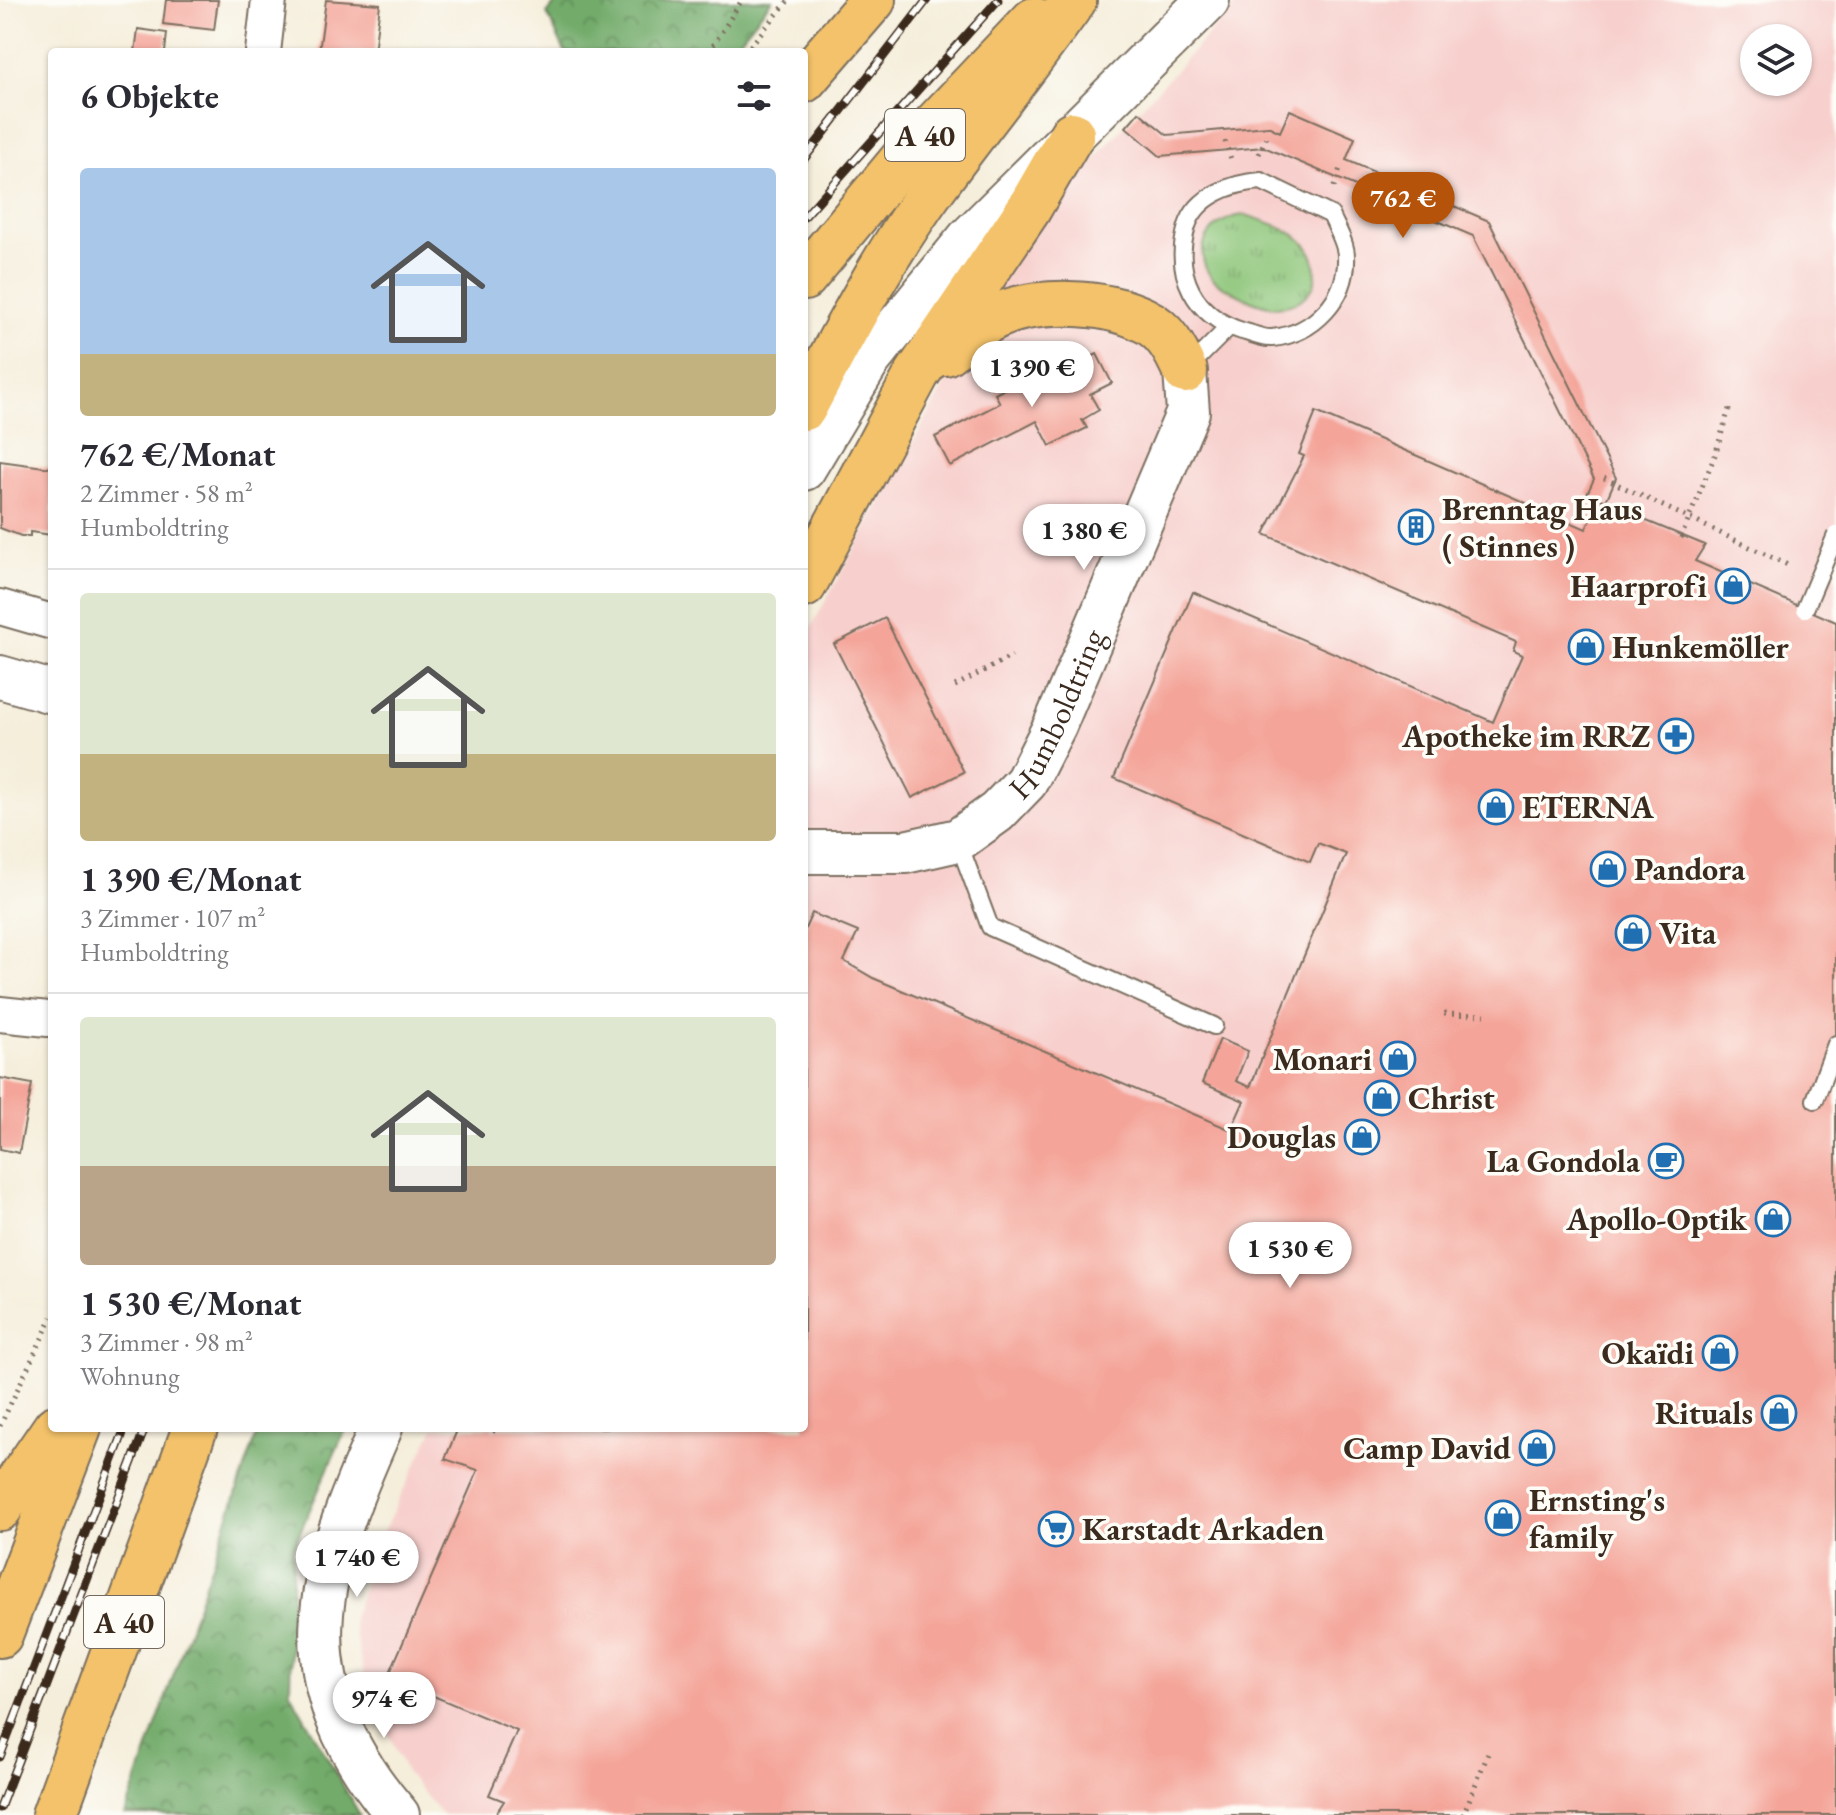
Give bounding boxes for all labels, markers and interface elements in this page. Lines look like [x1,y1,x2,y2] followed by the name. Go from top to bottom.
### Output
[1740,24,1812,96] map controls
[1740,24,1812,96] button: layers
[80,74,219,118] text: 6 Objekte
[732,74,776,118] icon: filters
[885,109,965,161] road number: A 40
[1347,172,1459,240] pin: 762 €
[1370,181,1436,215] text: 762 €
[356,220,500,364] icon: home
[958,341,1106,409] pin: 1 390 €
[989,350,1075,384] text: 1 390 €
[80,432,275,476] text: 762 €/Monat
[80,476,253,510] text: 2 Zimmer · 58 m²
[1442,488,1642,567] place label: Brenntag Haus ( Stinnes )
[1010,504,1158,572] pin: 1 380 €
[1397,508,1435,546] building icon: Brenntag Haus ( Stinnes )
[80,510,229,544] text: Humboldtring
[1041,513,1127,547] text: 1 380 €
[1570,565,1708,607] place label: Haarprofi
[1714,567,1752,605] shop icon: Haarprofi
[999,622,1115,808] street label: Humboldtring
[1612,626,1790,668] place label: Hunkemöller
[1567,628,1605,666] shop icon: Hunkemöller
[356,645,500,789] icon: home
[1401,715,1650,757] place label: Apotheke im RRZ
[1657,717,1695,755] pharmacy icon: Apotheke im RRZ
[1522,786,1655,828] place label: ETERNA
[1477,788,1515,826] shop icon: ETERNA
[1634,848,1746,890] place label: Pandora
[1589,850,1627,888] shop icon: Pandora
[80,857,301,901] text: 1 390 €/Monat
[80,901,265,935] text: 3 Zimmer · 107 m²
[1659,912,1717,954] place label: Vita
[1614,914,1652,952] shop icon: Vita
[80,935,229,969] text: Humboldtring
[1272,1038,1373,1080] place label: Monari
[1379,1040,1417,1078] shop icon: Monari
[356,1069,500,1213] icon: home
[1408,1077,1495,1119] place label: Christ
[1363,1079,1401,1117] shop icon: Christ
[1227,1116,1336,1158] place label: Douglas
[1343,1118,1381,1156] shop icon: Douglas
[1487,1140,1641,1182] place label: La Gondola
[1647,1142,1685,1180] cafe icon: La Gondola
[1565,1198,1748,1240] place label: Apollo-Optik
[1754,1200,1792,1238] shop icon: Apollo-Optik
[1216,1222,1364,1290] pin: 1 530 €
[1247,1231,1333,1265] text: 1 530 €
[80,1281,301,1325] text: 1 530 €/Monat
[80,1325,253,1359] text: 3 Zimmer · 98 m²
[1602,1332,1695,1374] place label: Okaïdi
[1701,1334,1739,1372] shop icon: Okaïdi
[80,1359,180,1393] text: Wohnung
[1655,1392,1753,1434] place label: Rituals
[1760,1394,1798,1432] shop icon: Rituals
[1343,1427,1511,1469] place label: Camp David
[1518,1429,1556,1467] shop icon: Camp David
[1529,1479,1665,1558] place label: Ernsting's family
[1484,1499,1522,1537] shop icon: Ernsting's family
[1082,1508,1324,1550] place label: Karstadt Arkaden
[1037,1510,1075,1548] supermarket icon: Karstadt Arkaden
[283,1531,431,1599] pin: 1 740 €
[314,1540,400,1574] text: 1 740 €
[84,1596,164,1648] road number: A 40
[328,1672,440,1740] pin: 974 €
[351,1681,417,1715] text: 974 €

